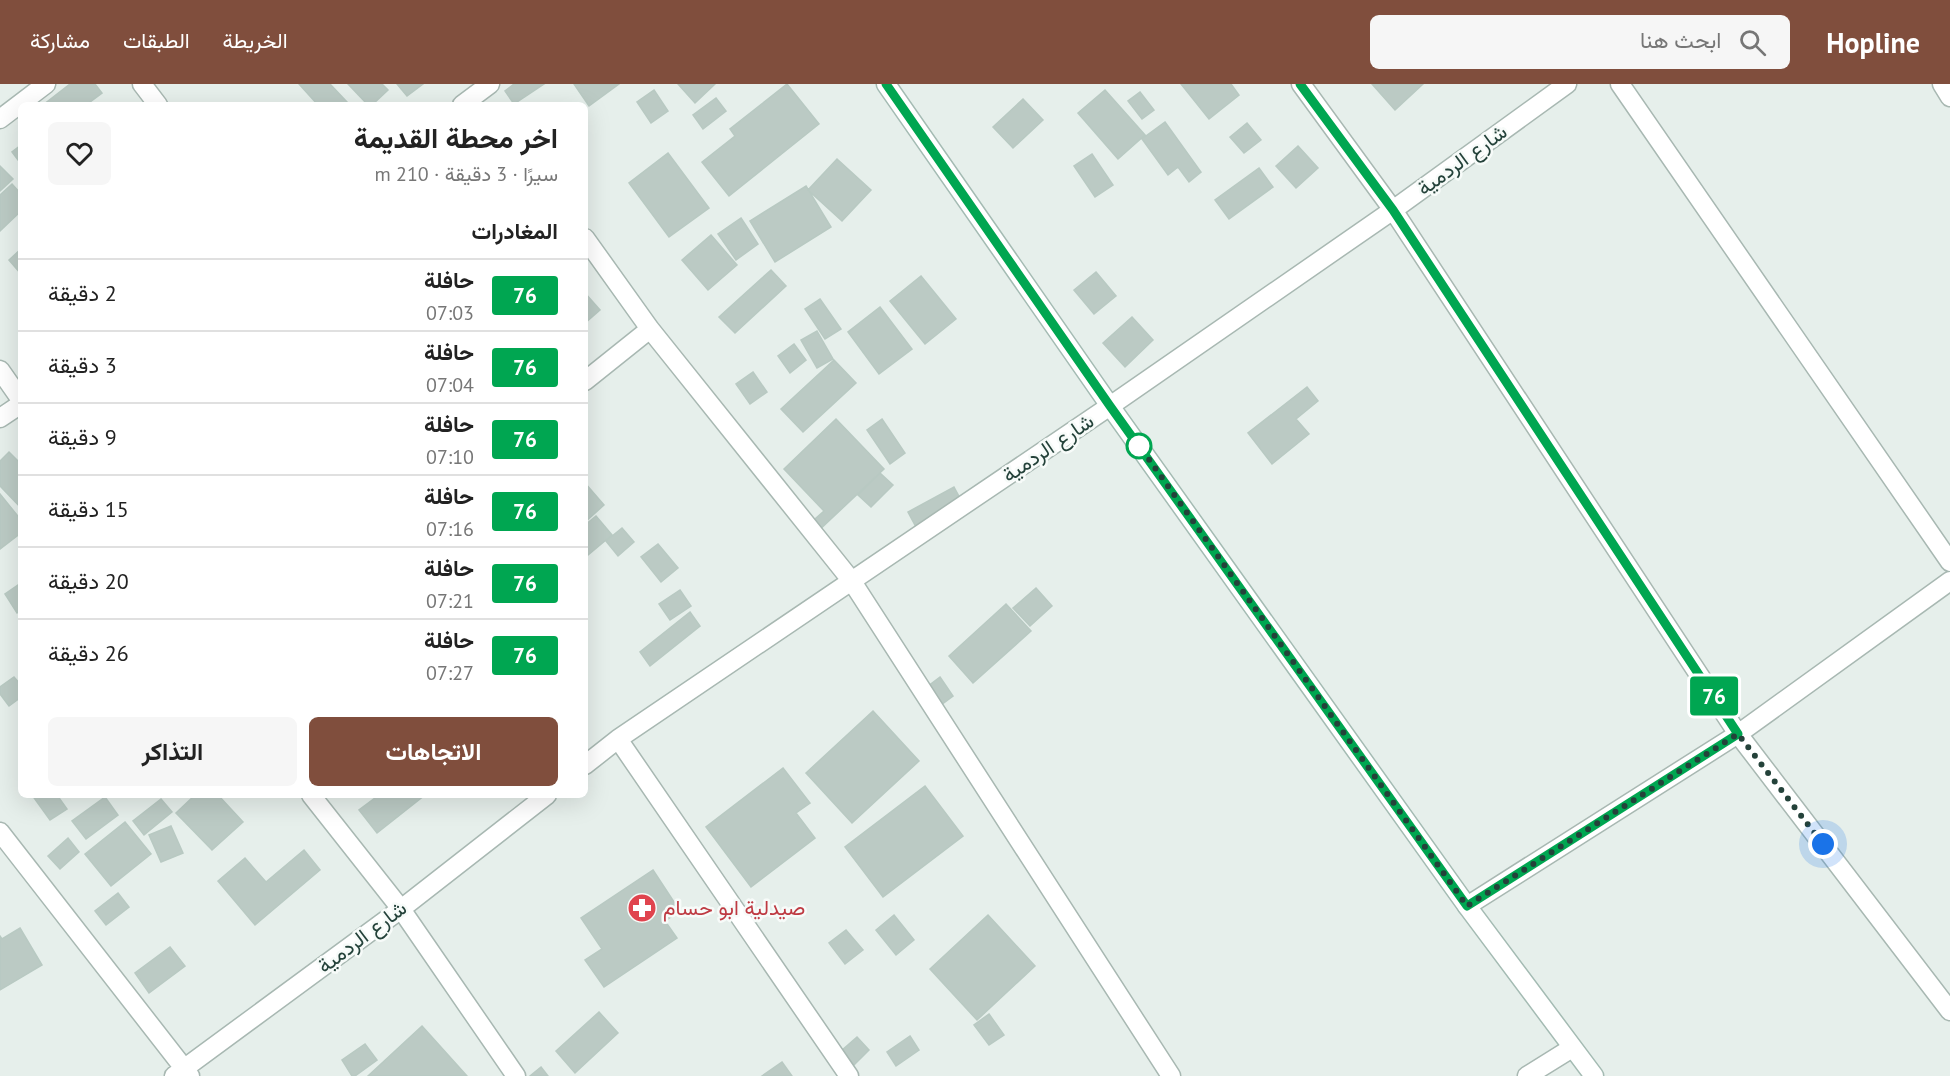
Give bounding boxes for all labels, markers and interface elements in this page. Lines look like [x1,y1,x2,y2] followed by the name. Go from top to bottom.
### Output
[1370,15,1790,69] search box
[1826,24,1920,61] text: Hopline
[1640,26,1721,54] text: ابحث هنا
[1736,26,1769,59] icon: search
[30,27,90,54] text: مشاركة
[123,27,190,54] text: الطبقات
[223,27,288,54] text: الخريطة
[1411,118,1513,202] street label: شارع الردمية
[354,119,558,156] text: اخر محطة القديمة
[48,122,111,185] button: heart
[374,161,558,187] text: سيرًا · 3 دقيقة · 210 m
[472,217,558,245] text: المغادرات
[424,266,474,294] text: حافلة
[48,279,117,307] text: 2 دقيقة
[513,282,537,309] text: 76
[426,300,474,326] text: 07:03
[424,338,474,366] text: حافلة
[48,351,117,379] text: 3 دقيقة
[513,354,537,381] text: 76
[426,372,474,398] text: 07:04
[997,407,1099,489] street label: شارع الردمية
[424,410,474,438] text: حافلة
[48,423,117,451] text: 9 دقيقة
[513,426,537,453] text: 76
[1126,433,1152,459] unlabelled marker
[426,444,474,470] text: 07:10
[424,482,474,510] text: حافلة
[48,495,129,523] text: 15 دقيقة
[513,498,537,525] text: 76
[426,516,474,542] text: 07:16
[424,554,474,582] text: حافلة
[48,567,129,595] text: 20 دقيقة
[513,570,537,597] text: 76
[426,588,474,614] text: 07:21
[424,626,474,654] text: حافلة
[48,639,129,667] text: 26 دقيقة
[513,642,537,669] text: 76
[426,660,474,686] text: 07:27
[1687,676,1741,716] line badge: 76
[1702,683,1726,710] text: 76
[48,717,297,786] button: التذاكر
[309,717,558,786] button: الاتجاهات
[1808,829,1838,859] your location
[626,892,658,924] pharmacy icon: صيدلية ابو حسام
[312,894,412,980] street label: شارع الردمية
[663,894,805,922] place label: صيدلية ابو حسام

